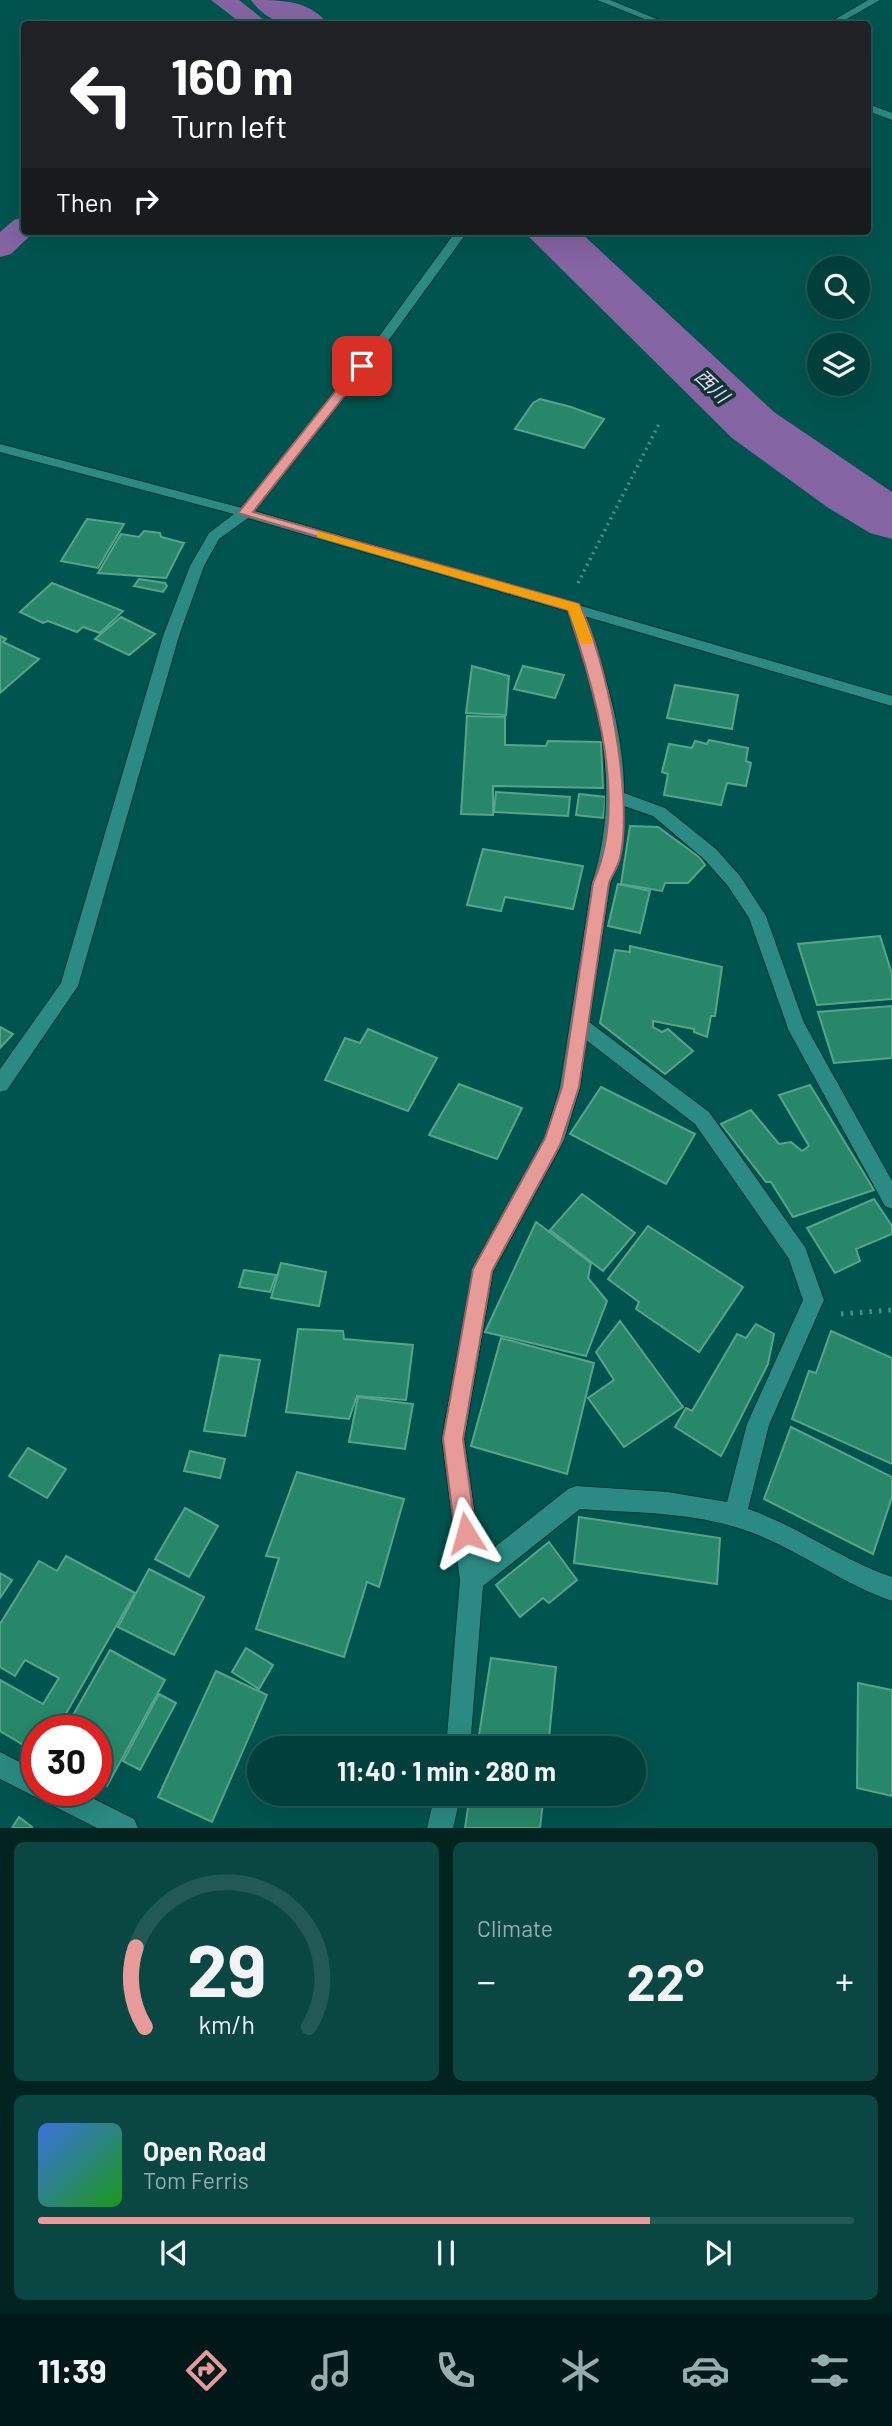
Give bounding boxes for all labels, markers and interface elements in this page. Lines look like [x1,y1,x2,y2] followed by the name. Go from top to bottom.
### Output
[171,46,293,105] text: 160 m
[56,49,147,140] icon: left
[171,106,288,144] text: Turn left
[127,182,165,220] icon: right
[56,186,113,217] text: Then
[807,256,870,396] map controls
[807,256,870,319] button: search
[807,333,870,396] button: layers
[332,336,392,396] pin
[343,347,381,385] icon: arrive
[691,364,735,408] water label: 西川
[429,1496,503,1570] position arrow
[21,1715,112,1806] speed limit sign: 30
[337,1755,556,1786] text: 11:40 · 1 min · 280 m
[477,1914,553,1942] text: Climate
[187,1925,266,2013] text: 29
[627,1949,704,2011] text: 22°
[477,1957,496,2003] text: −
[835,1957,854,2003] text: +
[198,2009,255,2039] text: km/h
[143,2135,266,2166] text: Open Road
[143,2166,249,2194] text: Tom Ferris
[155,2234,193,2272] icon: previous
[427,2234,465,2272] icon: pause
[699,2234,737,2272] icon: next
[182,2346,231,2395] icon: directions
[307,2346,356,2395] icon: music
[431,2346,480,2395] icon: phone
[556,2346,605,2395] icon: climate
[681,2346,730,2395] icon: car
[805,2346,854,2395] icon: filters
[38,2351,107,2389] text: 11:39

